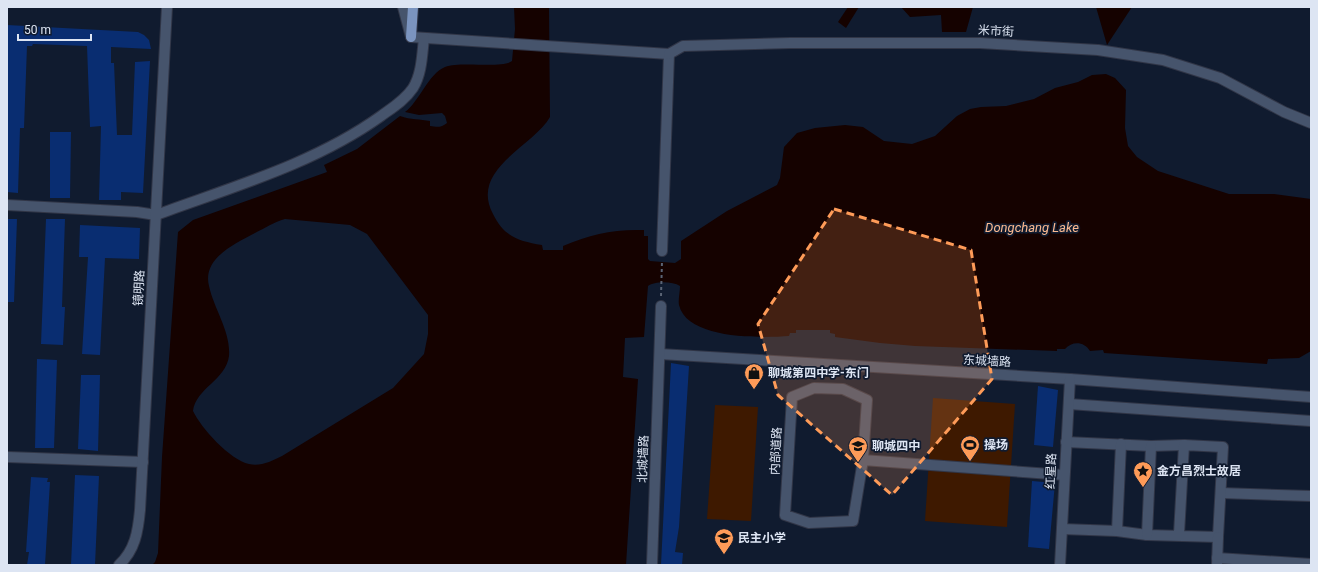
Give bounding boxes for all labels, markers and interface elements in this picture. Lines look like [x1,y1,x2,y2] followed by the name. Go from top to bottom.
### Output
[18,16,91,42] scale bar
[24,23,51,37] text: 50 m
[978,23,1014,39] street label: 米市街
[985,220,1079,235] water label: Dongchang Lake
[131,270,147,306] street label: 镜明路
[963,353,1011,369] street label: 东城墙路
[743,362,765,390] shop icon: 聊城第四中学-东门
[768,366,869,380] place label: 聊城第四中学-东门
[768,427,784,475] street label: 内部道路
[959,434,981,462] sports icon: 操场
[635,435,651,483] street label: 北城墙路
[847,435,869,463] school or university icon: 聊城四中
[984,438,1008,452] place label: 操场
[872,439,920,453] place label: 聊城四中
[1043,453,1059,489] street label: 红星路
[1132,460,1154,488] place icon: 金方昌烈士故居
[1157,464,1241,478] place label: 金方昌烈士故居
[713,527,735,555] school or university icon: 民主小学
[738,531,786,545] place label: 民主小学

